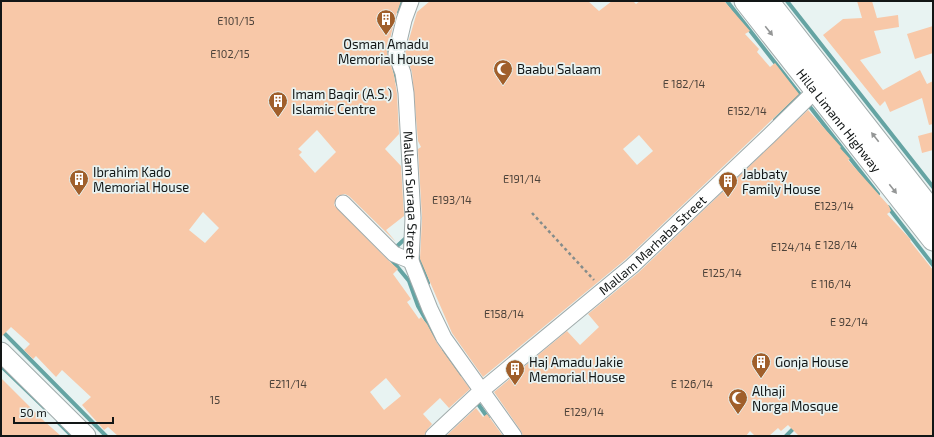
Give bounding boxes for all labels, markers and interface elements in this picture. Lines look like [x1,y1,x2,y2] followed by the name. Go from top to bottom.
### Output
[375,8,397,36] building icon: Osman Amadu Memorial House
[217,14,255,27] house number: E101/15
[765,26,774,37] one-way arrow
[338,36,434,67] place label: Osman Amadu Memorial House
[210,47,250,60] house number: E102/15
[492,58,514,86] mosque icon: Baabu Salaam
[517,61,601,77] place label: Baabu Salaam
[793,65,885,176] street label: Hilla Limann Highway
[663,77,706,90] house number: E 182/14
[292,86,392,117] place label: Imam Baqir (A.S.) Islamic Centre
[267,90,289,118] building icon: Imam Baqir (A.S.) Islamic Centre
[727,104,767,117] house number: E152/14
[400,131,421,260] street label: Mallam Suraqa Street
[870,132,879,143] one-way arrow
[93,164,189,195] place label: Ibrahim Kado Memorial House
[742,166,821,197] place label: Jabbaty Family House
[68,168,90,196] building icon: Ibrahim Kado Memorial House
[717,170,739,198] building icon: Jabbaty Family House
[503,172,541,185] house number: E191/14
[889,183,897,194] one-way arrow
[596,192,709,298] street label: Mallam Marhaba Street
[432,193,472,206] house number: E193/14
[814,199,854,212] house number: E123/14
[815,238,858,251] house number: E 128/14
[771,240,811,253] house number: E124/14
[702,266,742,279] house number: E125/14
[811,277,851,290] house number: E 116/14
[484,307,524,320] house number: E158/14
[830,315,868,328] house number: E 92/14
[750,351,772,379] building icon: Gonja House
[529,354,625,385] place label: Haj Amadu Jakie Memorial House
[775,354,848,370] place label: Gonja House
[504,358,526,386] building icon: Haj Amadu Jakie Memorial House
[269,377,307,390] house number: E211/14
[671,377,713,390] house number: E 126/14
[752,383,838,414] place label: Alhaji Norga Mosque
[727,387,749,415] mosque icon: Alhaji Norga Mosque
[210,393,220,406] house number: 15
[14,399,113,425] scale bar
[20,405,47,419] text: 50 m
[564,405,604,418] house number: E129/14

